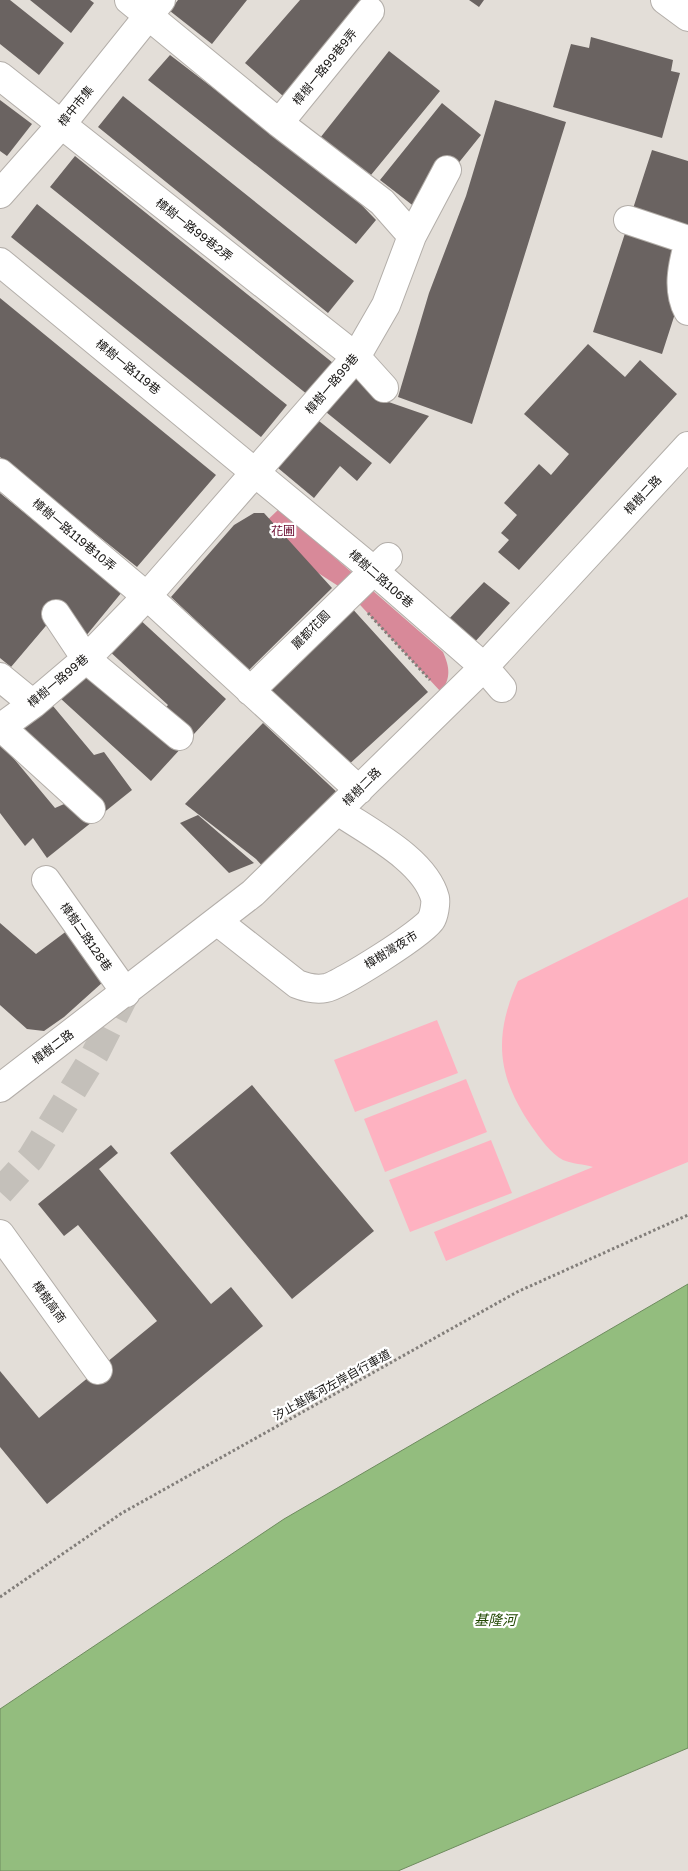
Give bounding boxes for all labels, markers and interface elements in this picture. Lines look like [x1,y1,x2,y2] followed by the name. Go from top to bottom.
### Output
[289,26,360,108] street label: 樟樹一路99巷9弄
[55,82,97,129] street label: 樟中市集
[153,195,236,264] street label: 樟樹一路99巷2弄
[93,336,164,397] street label: 樟樹一路119巷
[302,350,361,417] street label: 樟樹一路99巷
[621,472,664,517] street label: 樟樹二路
[30,495,119,574] street label: 樟樹一路119巷10弄
[271,523,295,538] park label: 花圃
[346,547,417,611] street label: 樟樹二路106巷
[288,607,333,652] street label: 麗都花園
[24,651,91,710] street label: 樟樹一路99巷
[339,764,384,809] street label: 樟樹二路
[57,900,116,974] street label: 樟樹二路128巷
[361,927,420,972] street label: 樟樹灣夜市
[29,1026,76,1067] street label: 樟樹二路
[29,1278,70,1326] street label: 樟樹高商
[270,1346,393,1423] street label: 汐止基隆河左岸自行車道
[474,1611,519,1628] water label: 基隆河

